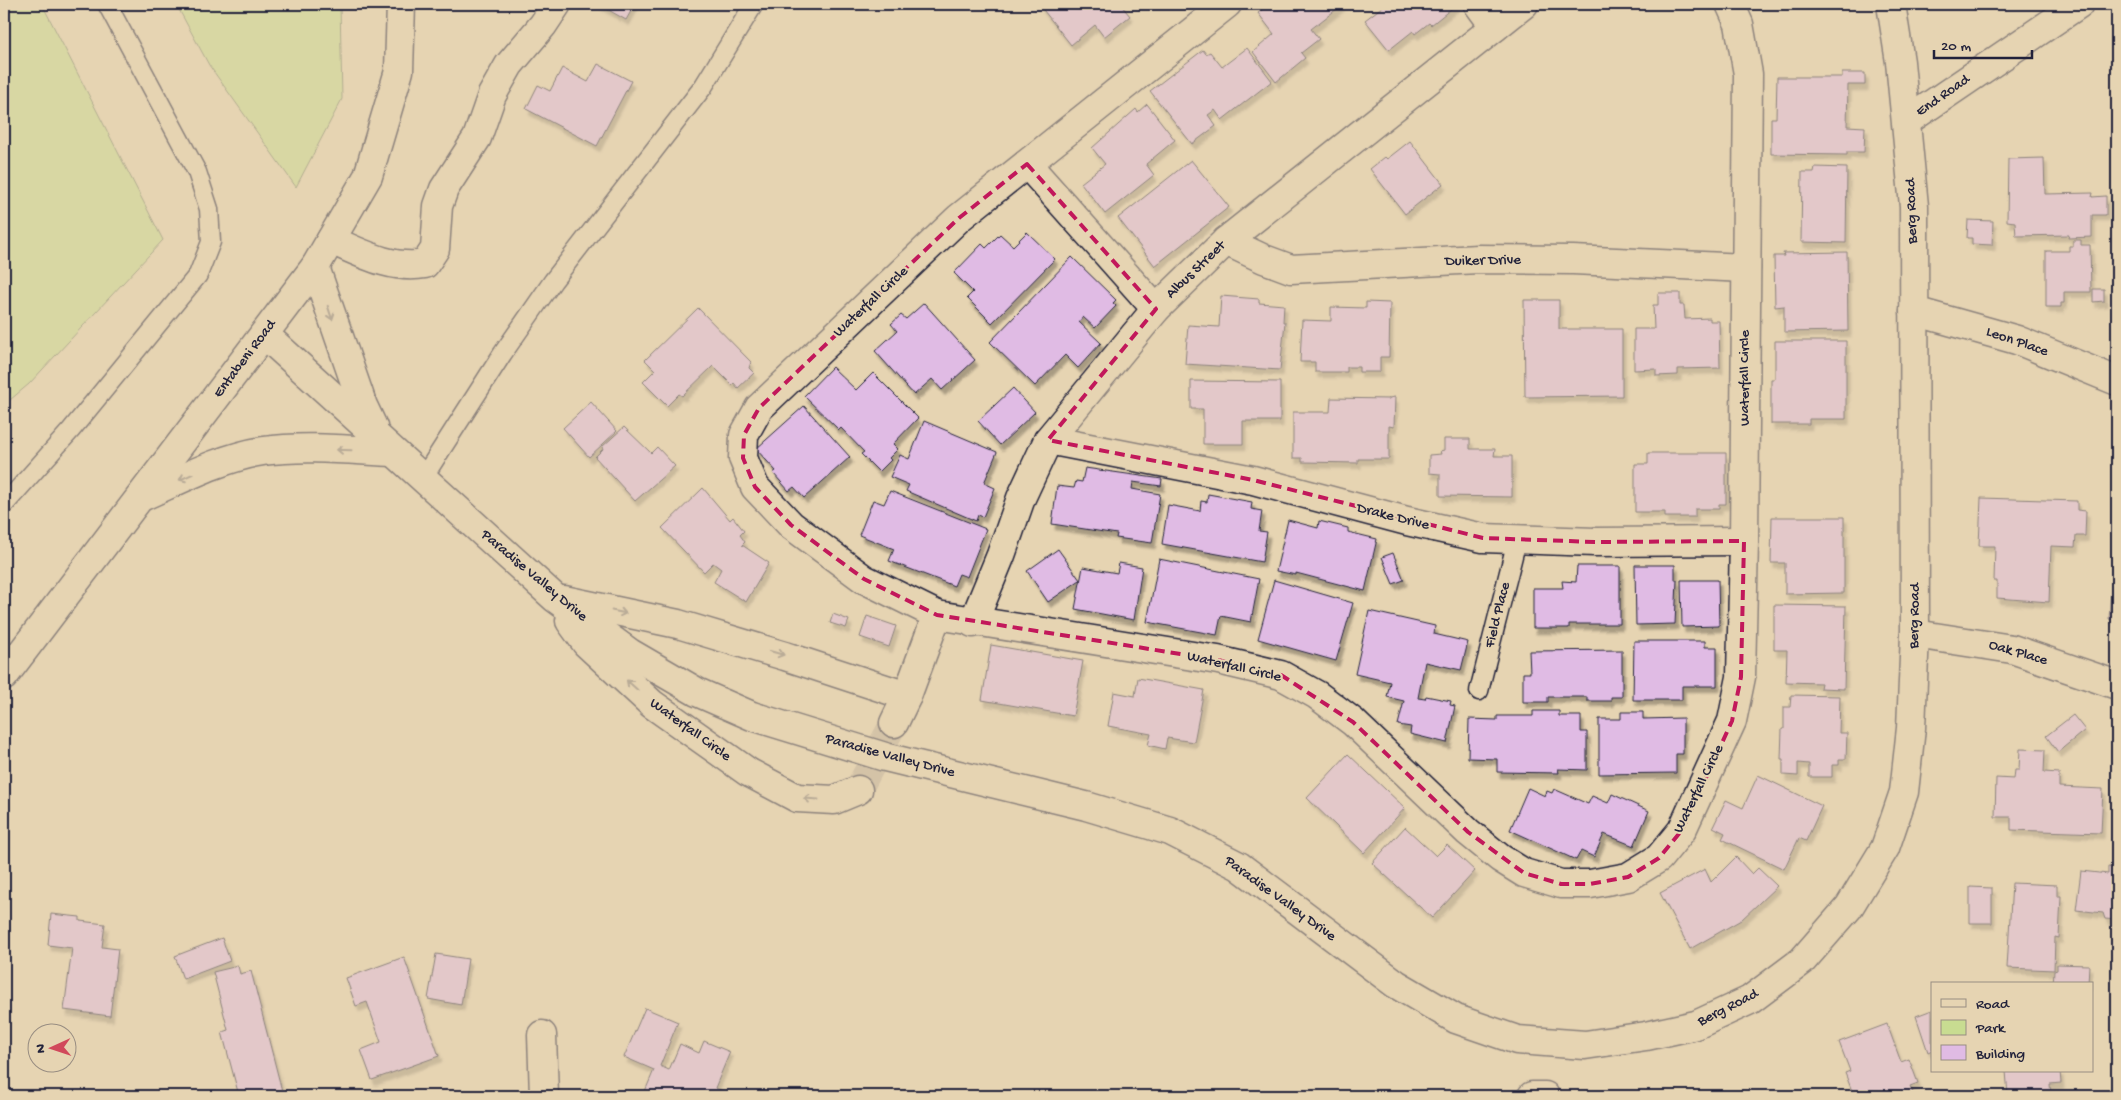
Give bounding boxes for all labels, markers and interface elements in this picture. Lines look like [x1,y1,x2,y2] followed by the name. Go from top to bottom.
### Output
[1934,28,2031,60] scale bar
[1941,38,1971,56] text: 20 m
[1913,70,1974,121] street label: End Road
[1902,177,1922,245] street label: Berg Road
[1162,236,1231,303] street label: Albus Street
[1444,251,1521,271] street label: Duiker Drive
[830,262,912,341] street label: Waterfall Circle
[326,305,336,321] one-way arrow
[210,315,281,402] street label: Entabeni Road
[1984,323,2051,361] street label: Leon Place
[1736,330,1754,426] street label: Waterfall Circle
[337,445,353,455] one-way arrow
[179,472,194,482] one-way arrow
[1354,499,1431,535] street label: Drake Drive
[476,525,591,626] street label: Paradise Valley Drive
[1481,580,1515,651] street label: Field Place
[1905,582,1925,650] street label: Berg Road
[611,608,627,617] one-way arrow
[1987,636,2050,670] street label: Oak Place
[1185,647,1283,687] street label: Waterfall Circle
[768,648,784,658] one-way arrow
[625,679,638,691] one-way arrow
[646,694,734,766] street label: Waterfall Circle
[822,730,957,782] street label: Paradise Valley Drive
[1670,742,1728,836] street label: Waterfall Circle
[804,794,820,803] one-way arrow
[1220,852,1340,946] street label: Paradise Valley Drive
[1931,982,2094,1072] legend
[1694,985,1762,1031] street label: Berg Road
[1976,996,2010,1014] text: Road
[1975,1020,2006,1038] text: Park
[28,1022,78,1072] north arrow
[33,1044,50,1054] text: N
[1975,1046,2025,1064] text: Building

